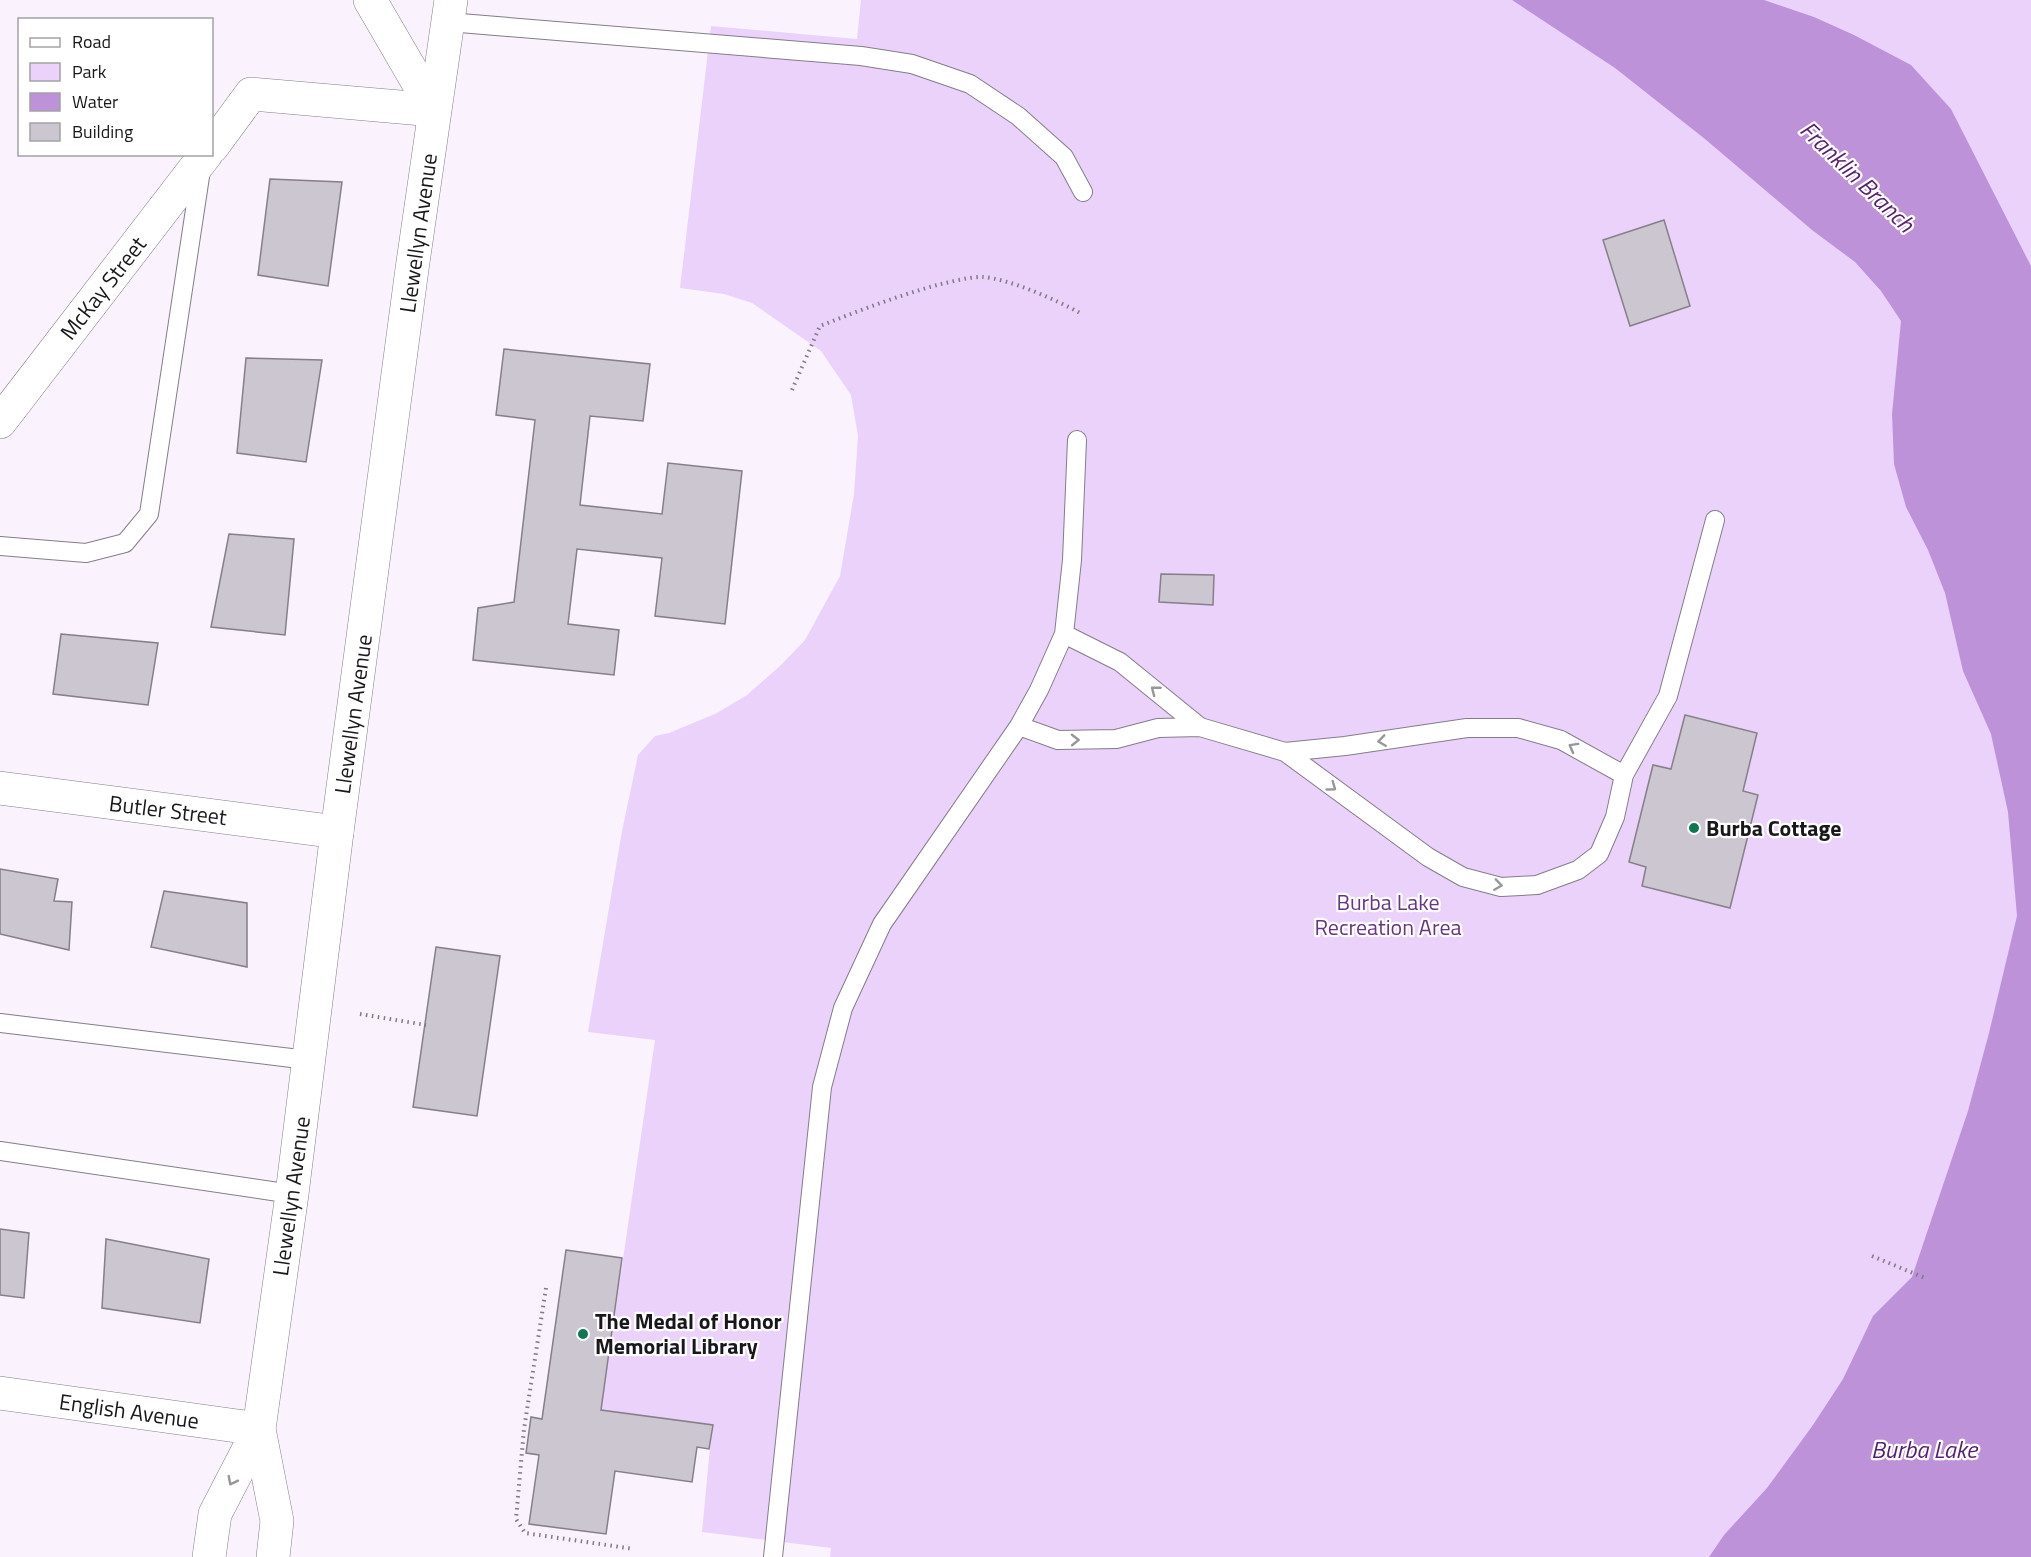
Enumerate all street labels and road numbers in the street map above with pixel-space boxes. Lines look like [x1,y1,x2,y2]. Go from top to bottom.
street label: Llewellyn Avenue [390,151,446,315]
street label: McKay Street [52,229,155,347]
street label: Llewellyn Avenue [325,632,381,796]
street label: Butler Street [107,786,229,834]
street label: Llewellyn Avenue [263,1114,319,1278]
street label: English Avenue [57,1384,201,1438]

